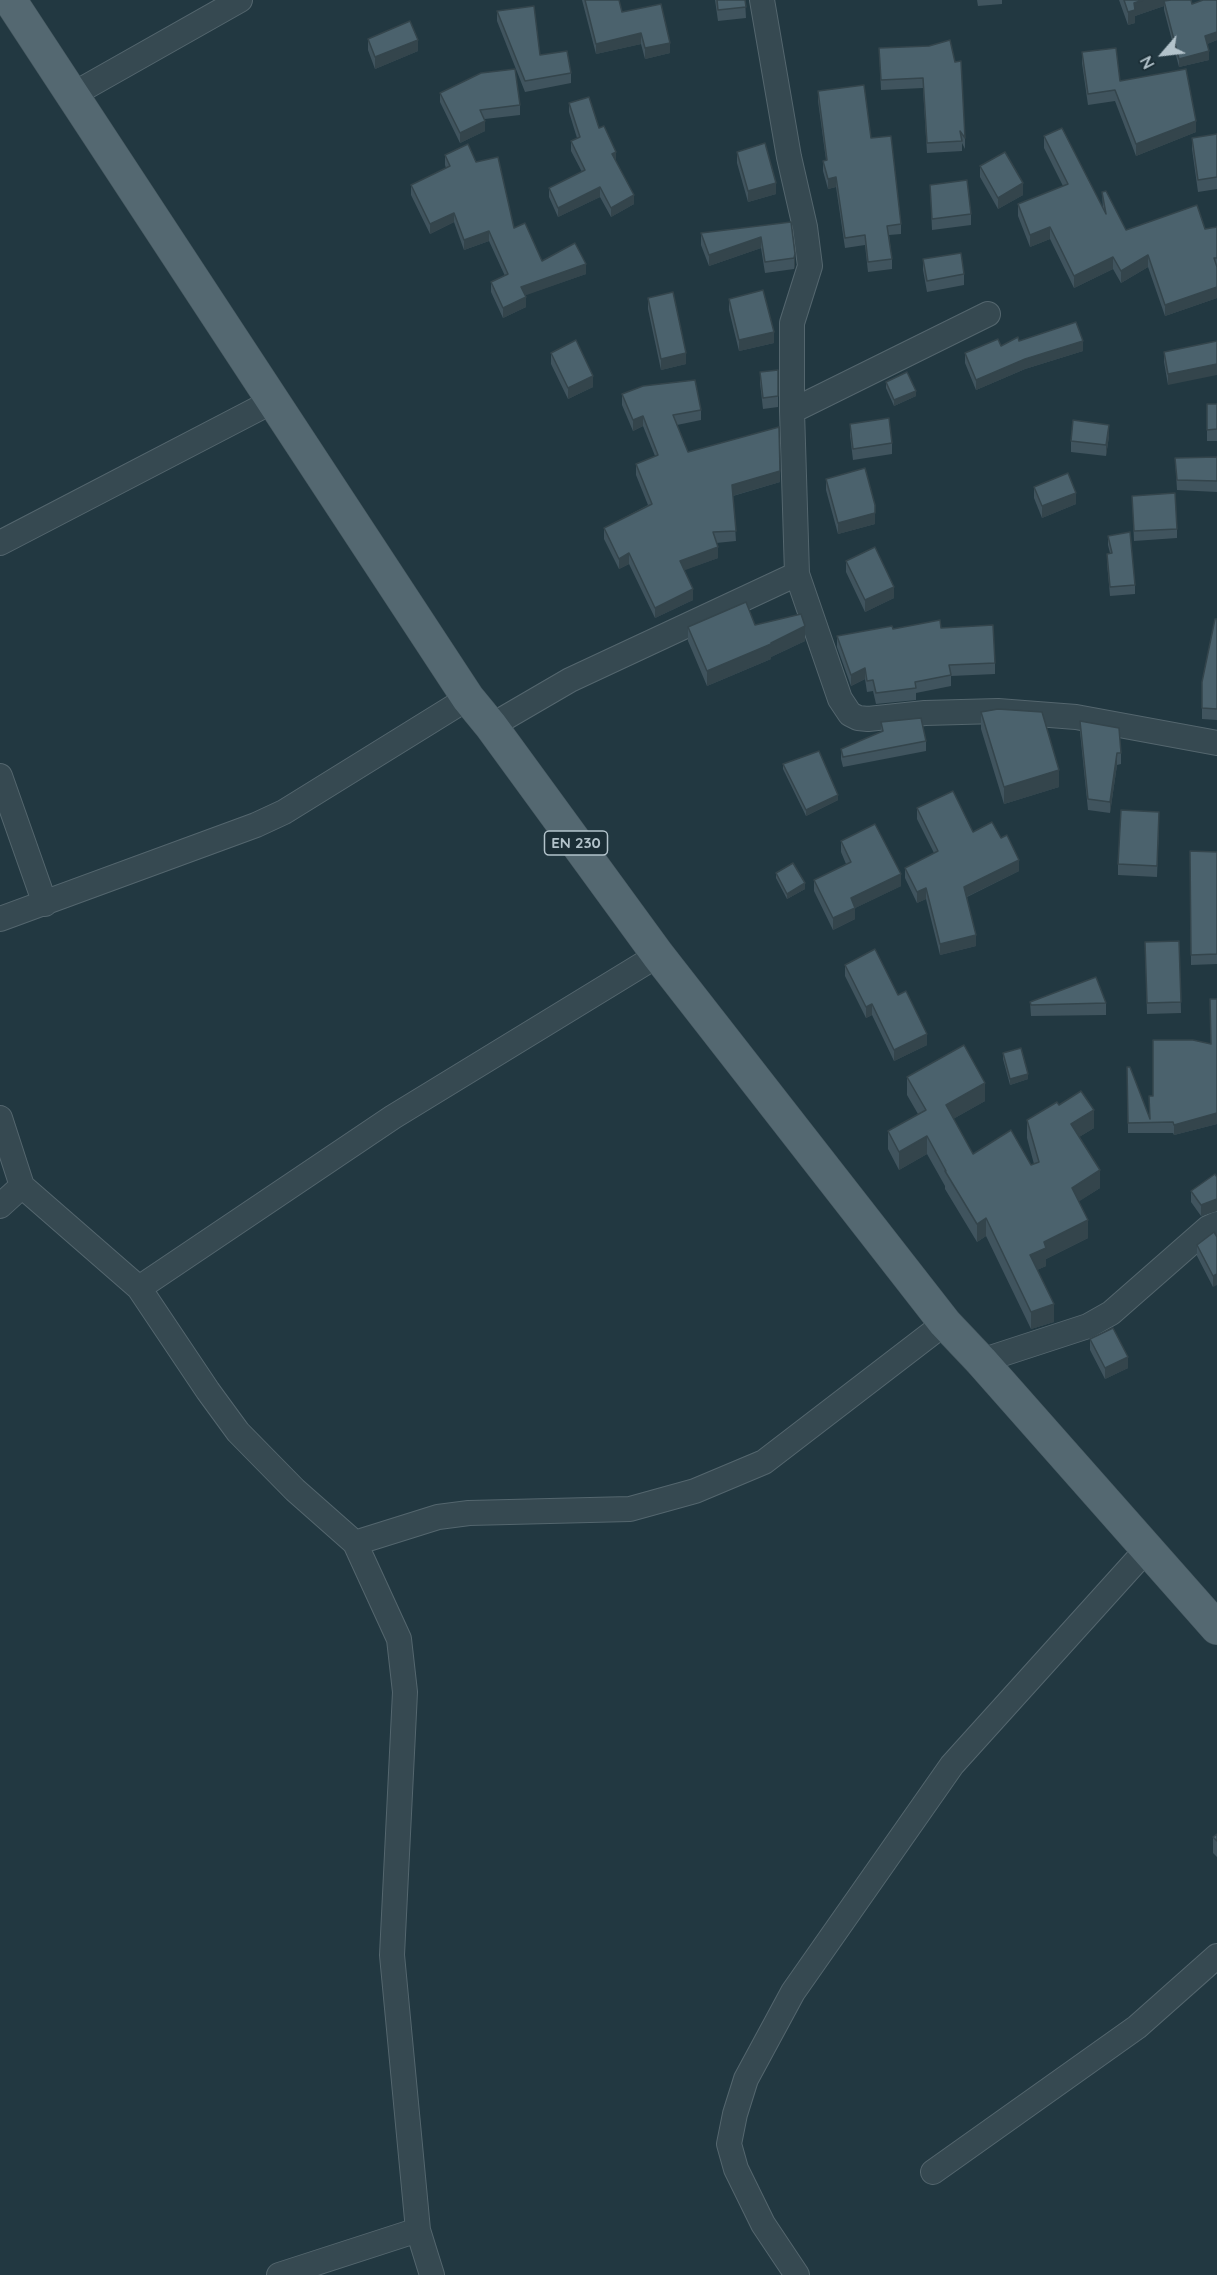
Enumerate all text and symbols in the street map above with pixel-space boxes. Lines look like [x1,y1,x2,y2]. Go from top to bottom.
north arrow [1133,24,1193,84]
text: N [1136,53,1159,72]
road number: EN 230 [544,831,608,855]

